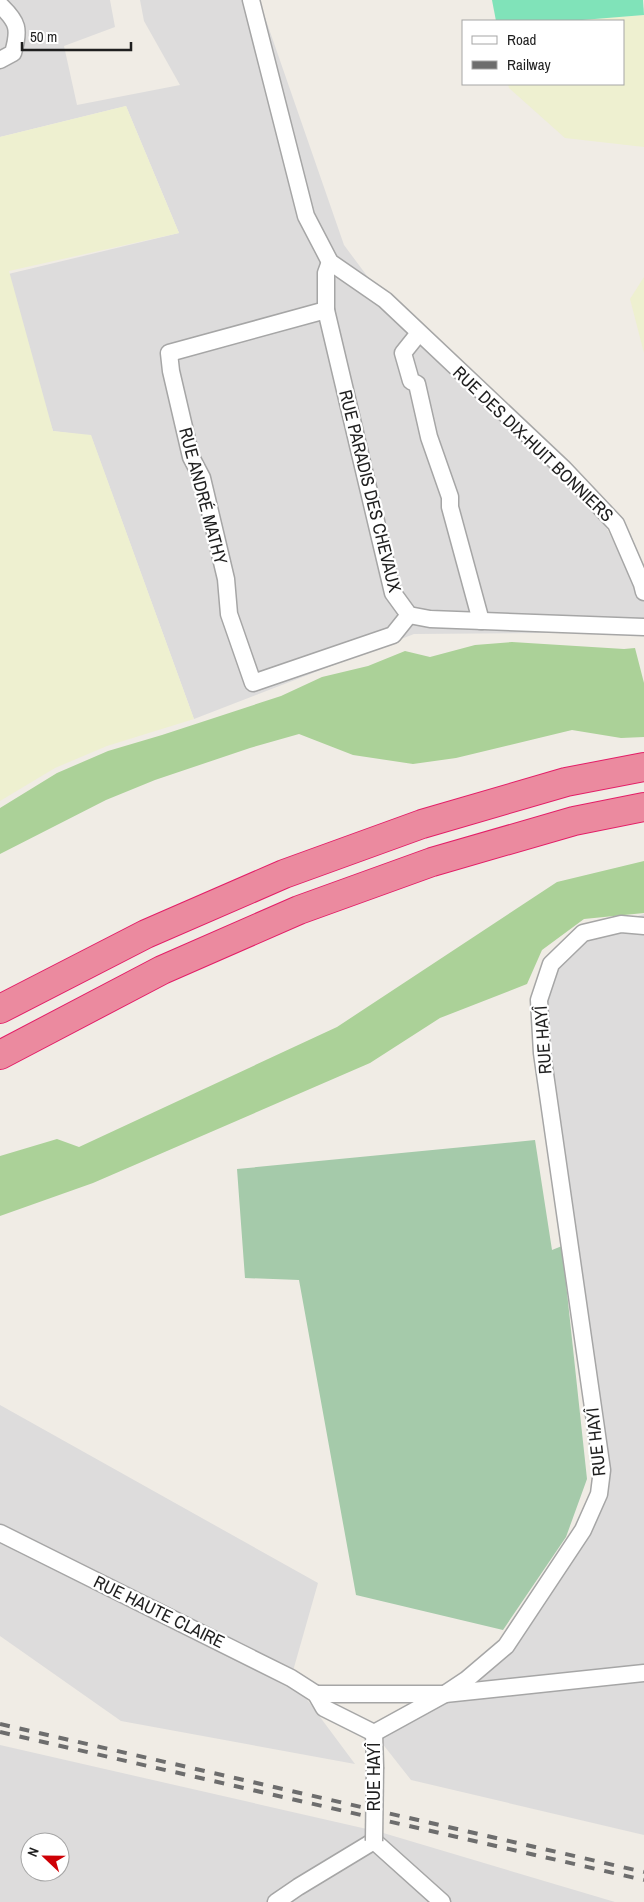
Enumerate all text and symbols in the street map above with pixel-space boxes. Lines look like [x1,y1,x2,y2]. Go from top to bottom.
scale bar [22,20,131,52]
legend [462,20,624,85]
text: 50 m [30,26,57,47]
text: Road [507,29,536,50]
text: Railway [507,54,552,75]
street label: RUE DES DIX-HUIT BONNIERS [447,360,619,527]
street label: RUE PARADIS DES CHEVAUX [333,387,408,595]
street label: RUE ANDRÉ MATHY [173,425,234,567]
street label: RUE HAYÎ [528,1004,557,1075]
street label: RUE HAYÎ [579,1406,612,1477]
street label: RUE HAUTE CLAIRE [90,1569,229,1654]
street label: RUE HAYÎ [361,1742,386,1811]
north arrow [20,1832,70,1882]
text: N [23,1845,43,1859]

